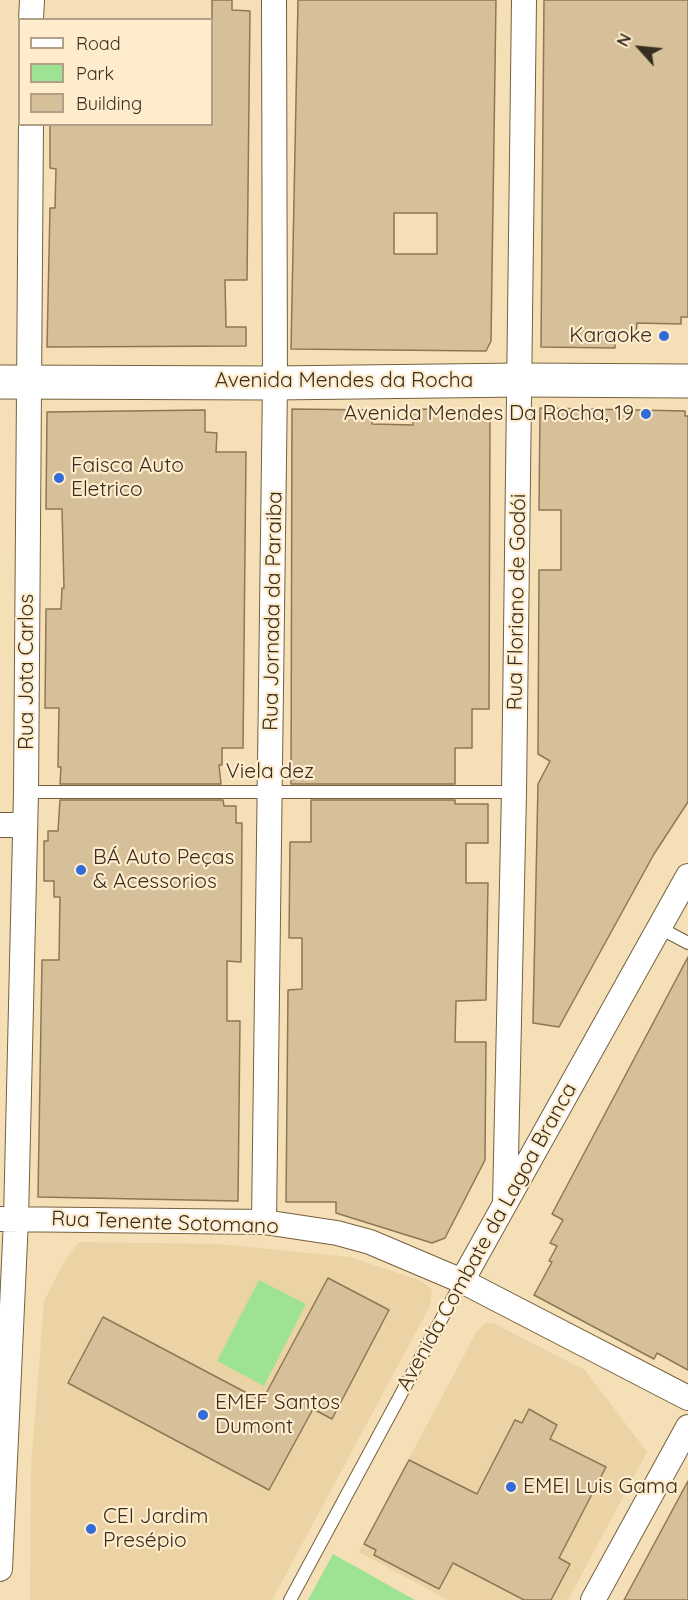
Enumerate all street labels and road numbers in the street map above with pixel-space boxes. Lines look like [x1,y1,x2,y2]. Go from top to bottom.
street label: Avenida Mendes da Rocha [215,368,473,394]
street label: Rua Jornada da Paraiba [258,491,288,731]
street label: Rua Floriano de Godói [503,493,531,711]
street label: Rua Jota Carlos [14,594,40,750]
street label: Viela dez [226,759,314,785]
street label: Avenida Combate da Lagoa Branca [392,1079,582,1395]
street label: Rua Tenente Sotomano [51,1206,279,1240]

